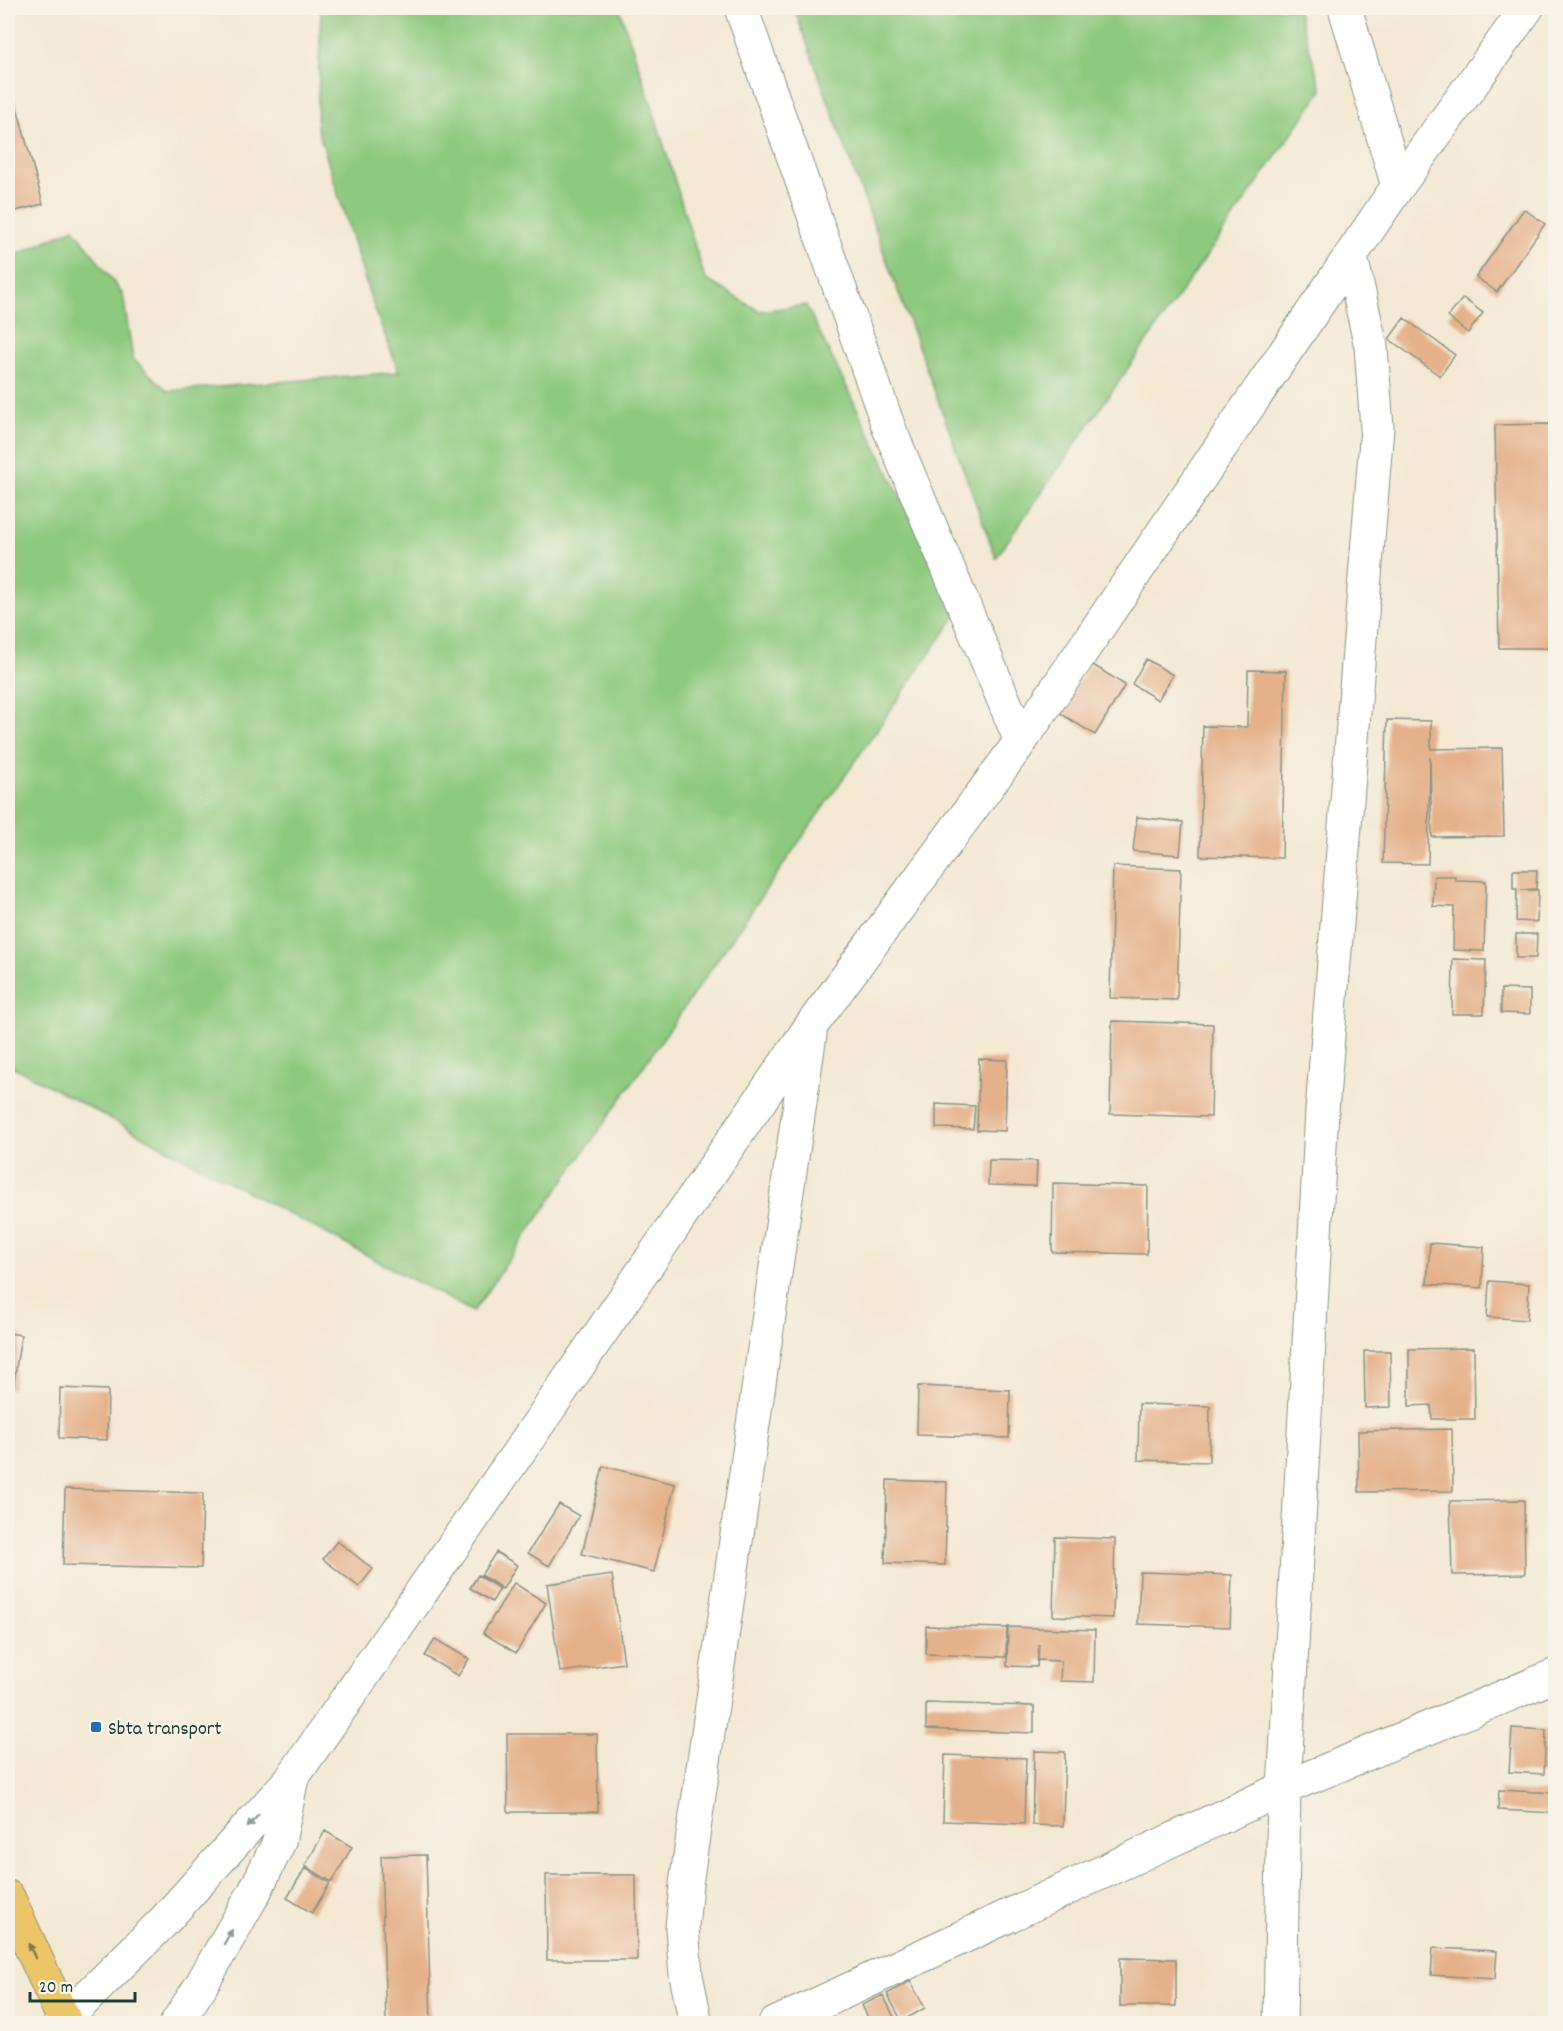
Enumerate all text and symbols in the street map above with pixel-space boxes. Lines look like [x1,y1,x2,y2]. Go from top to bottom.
place label: Sbta transport [108,1716,222,1744]
marker: Sbta transport [89,1720,103,1734]
one-way arrow [247,1813,260,1828]
one-way arrow [223,1929,233,1946]
one-way arrow [28,1943,37,1960]
scale bar [30,1965,135,2003]
text: 20 m [39,1976,73,2001]

